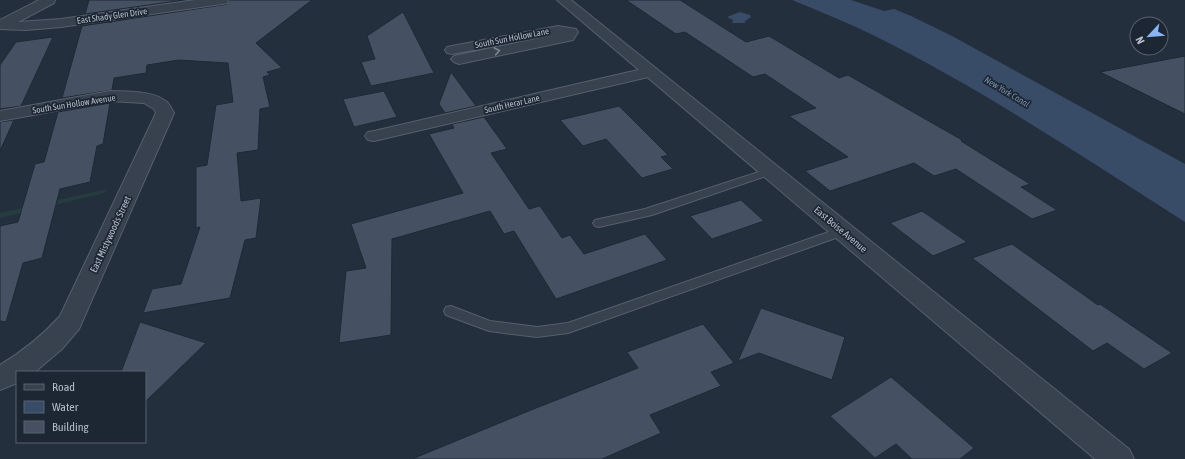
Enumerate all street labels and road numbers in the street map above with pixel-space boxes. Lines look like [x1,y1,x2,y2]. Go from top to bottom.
street label: East Shady Glen Drive [76,6,148,26]
street label: South Sun Hollow Lane [474,26,550,50]
street label: South Sun Hollow Avenue [32,92,116,116]
street label: South Herar Lane [483,93,541,115]
street label: East Mistywoods Street [88,194,133,274]
street label: East Boise Avenue [812,204,870,255]

